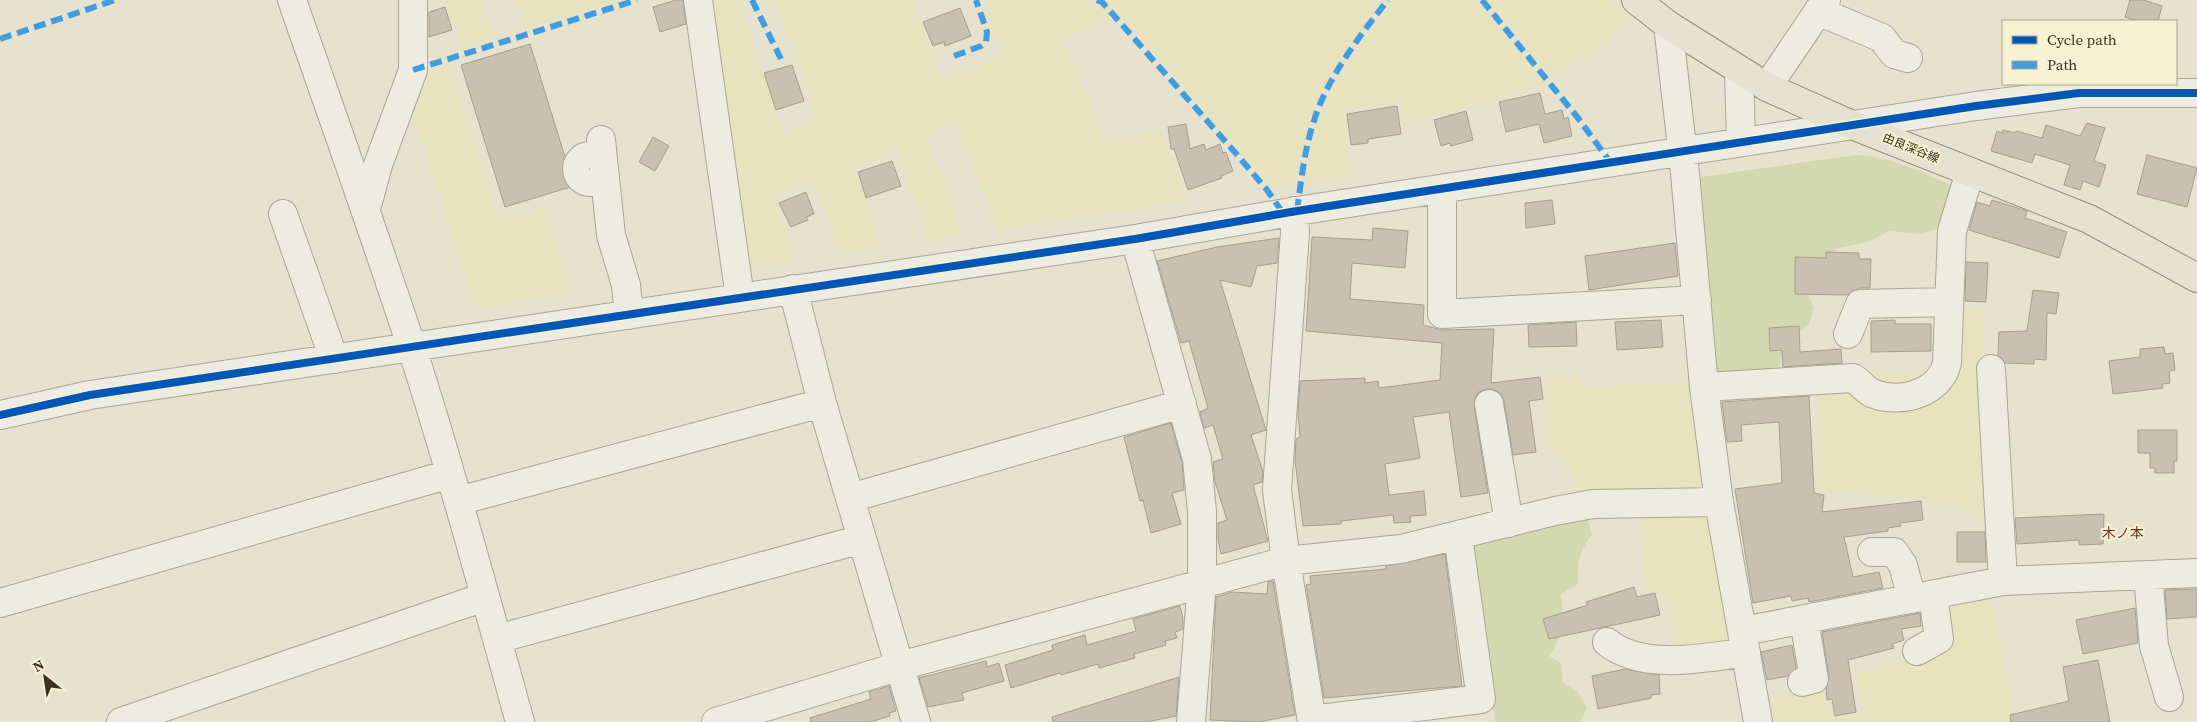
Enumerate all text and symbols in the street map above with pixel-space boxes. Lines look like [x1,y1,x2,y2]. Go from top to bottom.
legend [2002,20,2177,85]
text: Cycle path [2047,29,2117,50]
text: Path [2047,54,2077,75]
street label: 由良深谷線 [1880,129,1942,167]
district label: 木ノ本 [2102,523,2144,543]
north arrow [20,652,70,702]
text: N [29,655,48,677]

